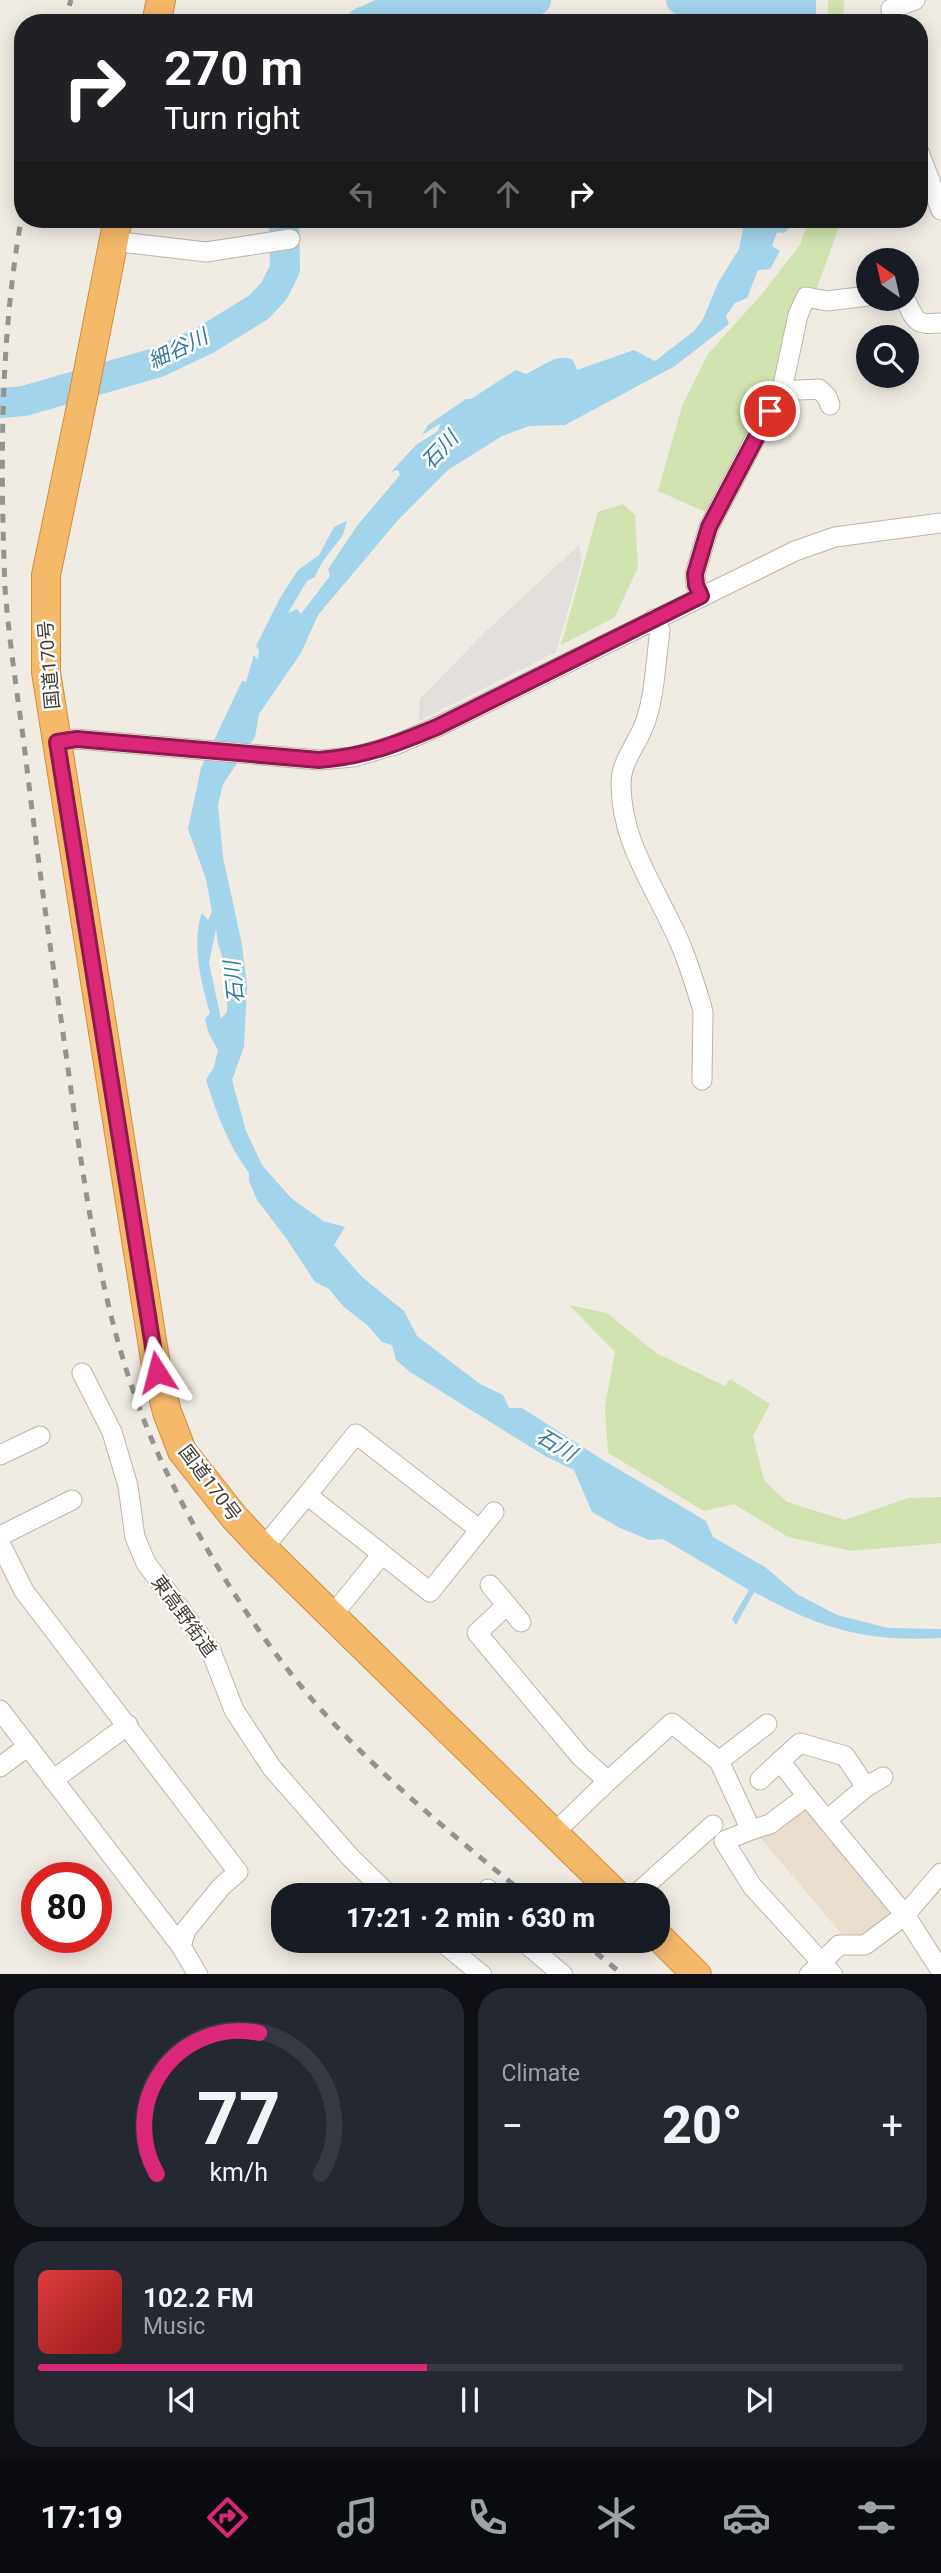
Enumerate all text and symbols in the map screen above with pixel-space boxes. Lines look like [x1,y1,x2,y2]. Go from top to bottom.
text: 270 m [164,40,303,97]
icon: right [49,42,140,133]
text: Turn right [164,99,300,137]
icon: left [343,175,381,213]
icon: ahead [416,175,454,213]
icon: ahead [489,175,527,213]
icon: right [562,175,600,213]
north arrow [856,248,919,312]
map controls [856,248,919,388]
water label: 細谷川 [144,324,213,374]
button: search [856,325,919,388]
pin [740,381,800,441]
icon: arrive [751,392,789,430]
water label: 石川 [417,425,464,474]
street label: 国道170号 [34,620,64,710]
water label: 石川 [220,958,248,1004]
position arrow [120,1335,194,1409]
water label: 石川 [532,1424,582,1467]
street label: 国道170号 [174,1441,246,1525]
street label: 東高野街道 [147,1571,221,1661]
speed limit sign: 80 [21,1862,112,1953]
text: 17:21 · 2 min · 630 m [346,1903,595,1933]
text: Climate [502,2060,580,2087]
text: 77 [197,2076,281,2162]
text: 20° [662,2095,743,2156]
text: − [502,2104,523,2148]
text: + [881,2104,903,2148]
text: km/h [209,2157,268,2186]
text: 102.2 FM [143,2283,254,2313]
text: Music [143,2313,205,2340]
icon: previous [163,2381,201,2419]
icon: pause [451,2381,489,2419]
icon: next [740,2381,778,2419]
icon: directions [203,2493,252,2542]
icon: music [333,2493,382,2542]
icon: phone [463,2493,512,2542]
icon: climate [592,2493,641,2542]
icon: car [722,2493,771,2542]
icon: filters [852,2493,901,2542]
text: 17:19 [40,2498,123,2536]

